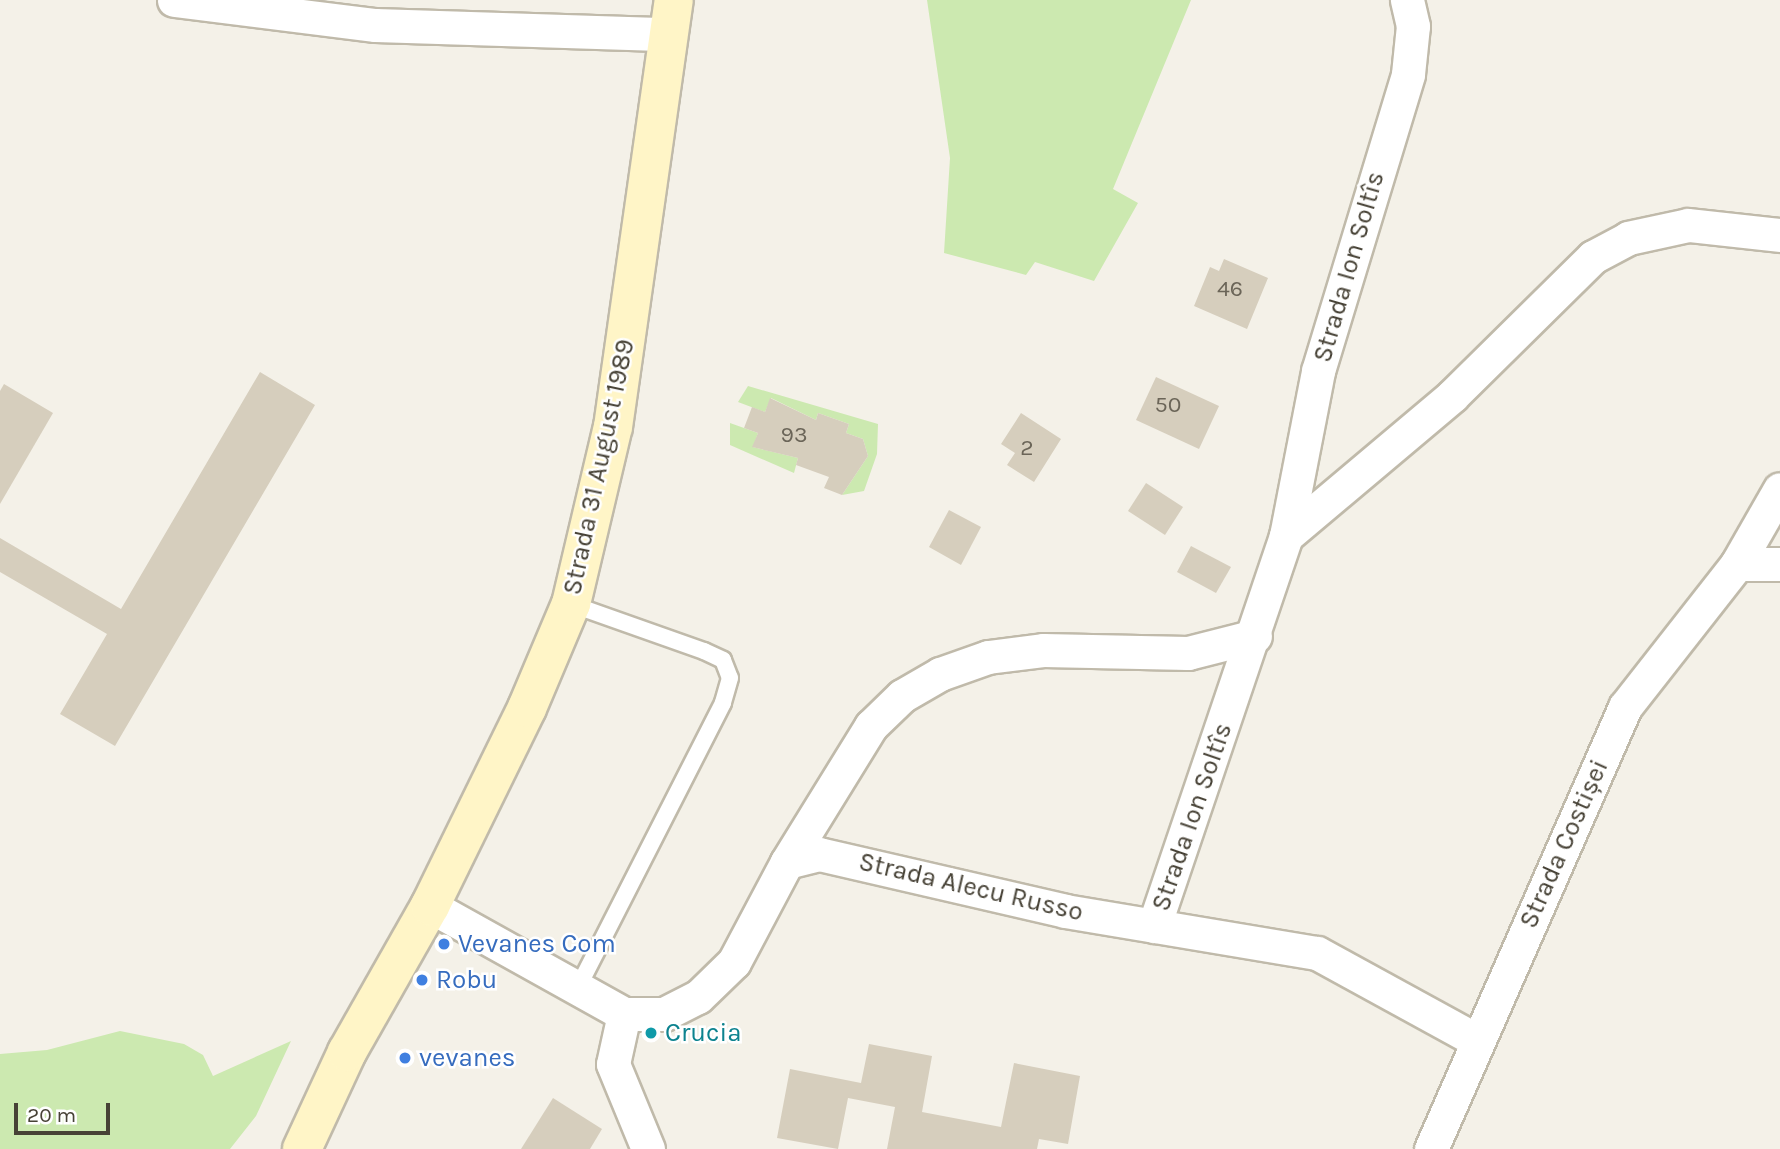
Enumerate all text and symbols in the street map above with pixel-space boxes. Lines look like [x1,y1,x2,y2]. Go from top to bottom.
street label: Strada Ion Soltîs [1307,168,1391,366]
house number: 46 [1217,275,1243,303]
street label: Strada 31 August 1989 [557,336,641,598]
house number: 50 [1155,391,1181,419]
house number: 93 [781,421,807,449]
house number: 2 [1020,434,1034,462]
street label: Strada Ion Soltîs [1145,719,1239,915]
street label: Strada Costișei [1513,755,1615,933]
street label: Strada Alecu Russo [856,846,1086,928]
place label: Vevanes Com [458,928,616,960]
marker: Vevanes Com [436,936,452,952]
place label: Robu [436,964,497,996]
marker: Robu [414,972,430,988]
place label: Crucia [665,1017,742,1049]
marker: Crucia [643,1025,659,1041]
place label: vevanes [419,1042,515,1074]
marker: vevanes [397,1050,413,1066]
scale bar [18,1090,114,1134]
text: 20 m [27,1103,76,1127]

